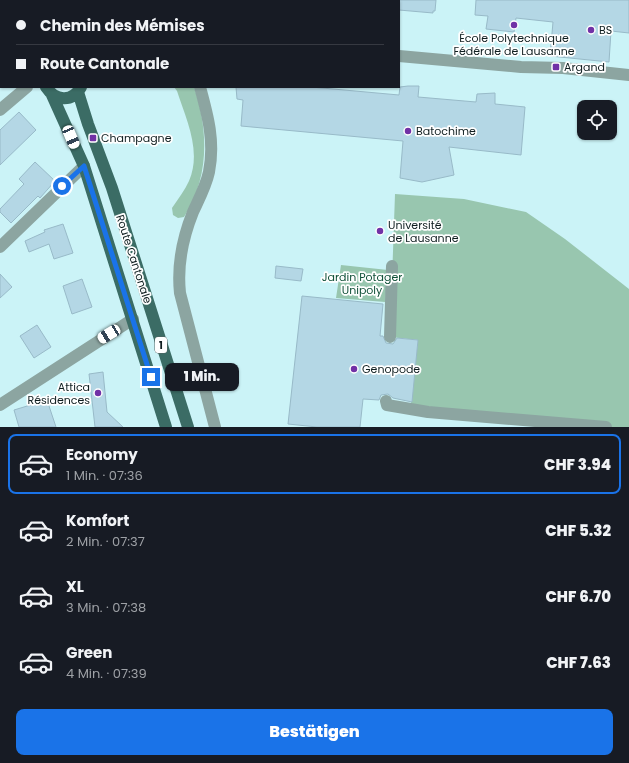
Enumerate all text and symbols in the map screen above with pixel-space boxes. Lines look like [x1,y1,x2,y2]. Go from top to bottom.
text: Chemin des Mémises [40,15,205,36]
marker: École Polytechnique Fédérale de Lausanne [509,20,519,30]
place label: BS [599,22,612,38]
marker: BS [586,25,596,35]
place label: École Polytechnique Fédérale de Lausanne [453,30,575,59]
text: Route Cantonale [40,53,169,74]
place label: Argand [564,59,605,75]
marker: Argand [551,62,561,72]
map controls [577,100,617,140]
button: locate [577,100,617,140]
place label: Batochime [416,123,476,139]
car [61,124,81,150]
marker: Batochime [403,126,413,136]
place label: Champagne [101,130,172,146]
marker: Champagne [88,133,98,143]
route start [53,177,71,195]
street label: Route Cantonale [112,213,156,306]
place label: Université de Lausanne [388,217,459,246]
marker: Université de Lausanne [375,226,385,236]
park label: Jardin Potager Unipoly [322,269,402,298]
car [96,323,122,345]
road number: 1 [155,337,167,353]
place label: Genopode [362,361,420,377]
callout: 1 Min. [165,363,239,391]
marker: Genopode [349,364,359,374]
text: 1 Min. [184,367,220,386]
route end [142,368,160,386]
place label: Attica Résidences [28,379,90,408]
marker: Attica Résidences [93,388,103,398]
text: Economy [66,444,138,465]
icon: car [18,446,54,482]
text: CHF 3.94 [544,454,611,475]
text: 1 Min. · 07:36 [66,466,143,485]
text: Komfort [66,510,129,531]
icon: car [18,512,54,548]
text: CHF 5.32 [545,520,611,541]
text: 2 Min. · 07:37 [66,532,145,551]
text: XL [66,576,84,597]
icon: car [18,578,54,614]
text: CHF 6.70 [545,586,611,607]
text: 3 Min. · 07:38 [66,598,146,617]
text: Green [66,642,112,663]
icon: car [18,644,54,680]
text: CHF 7.63 [546,652,611,673]
text: 4 Min. · 07:39 [66,664,147,683]
button: Bestätigen [16,709,613,755]

